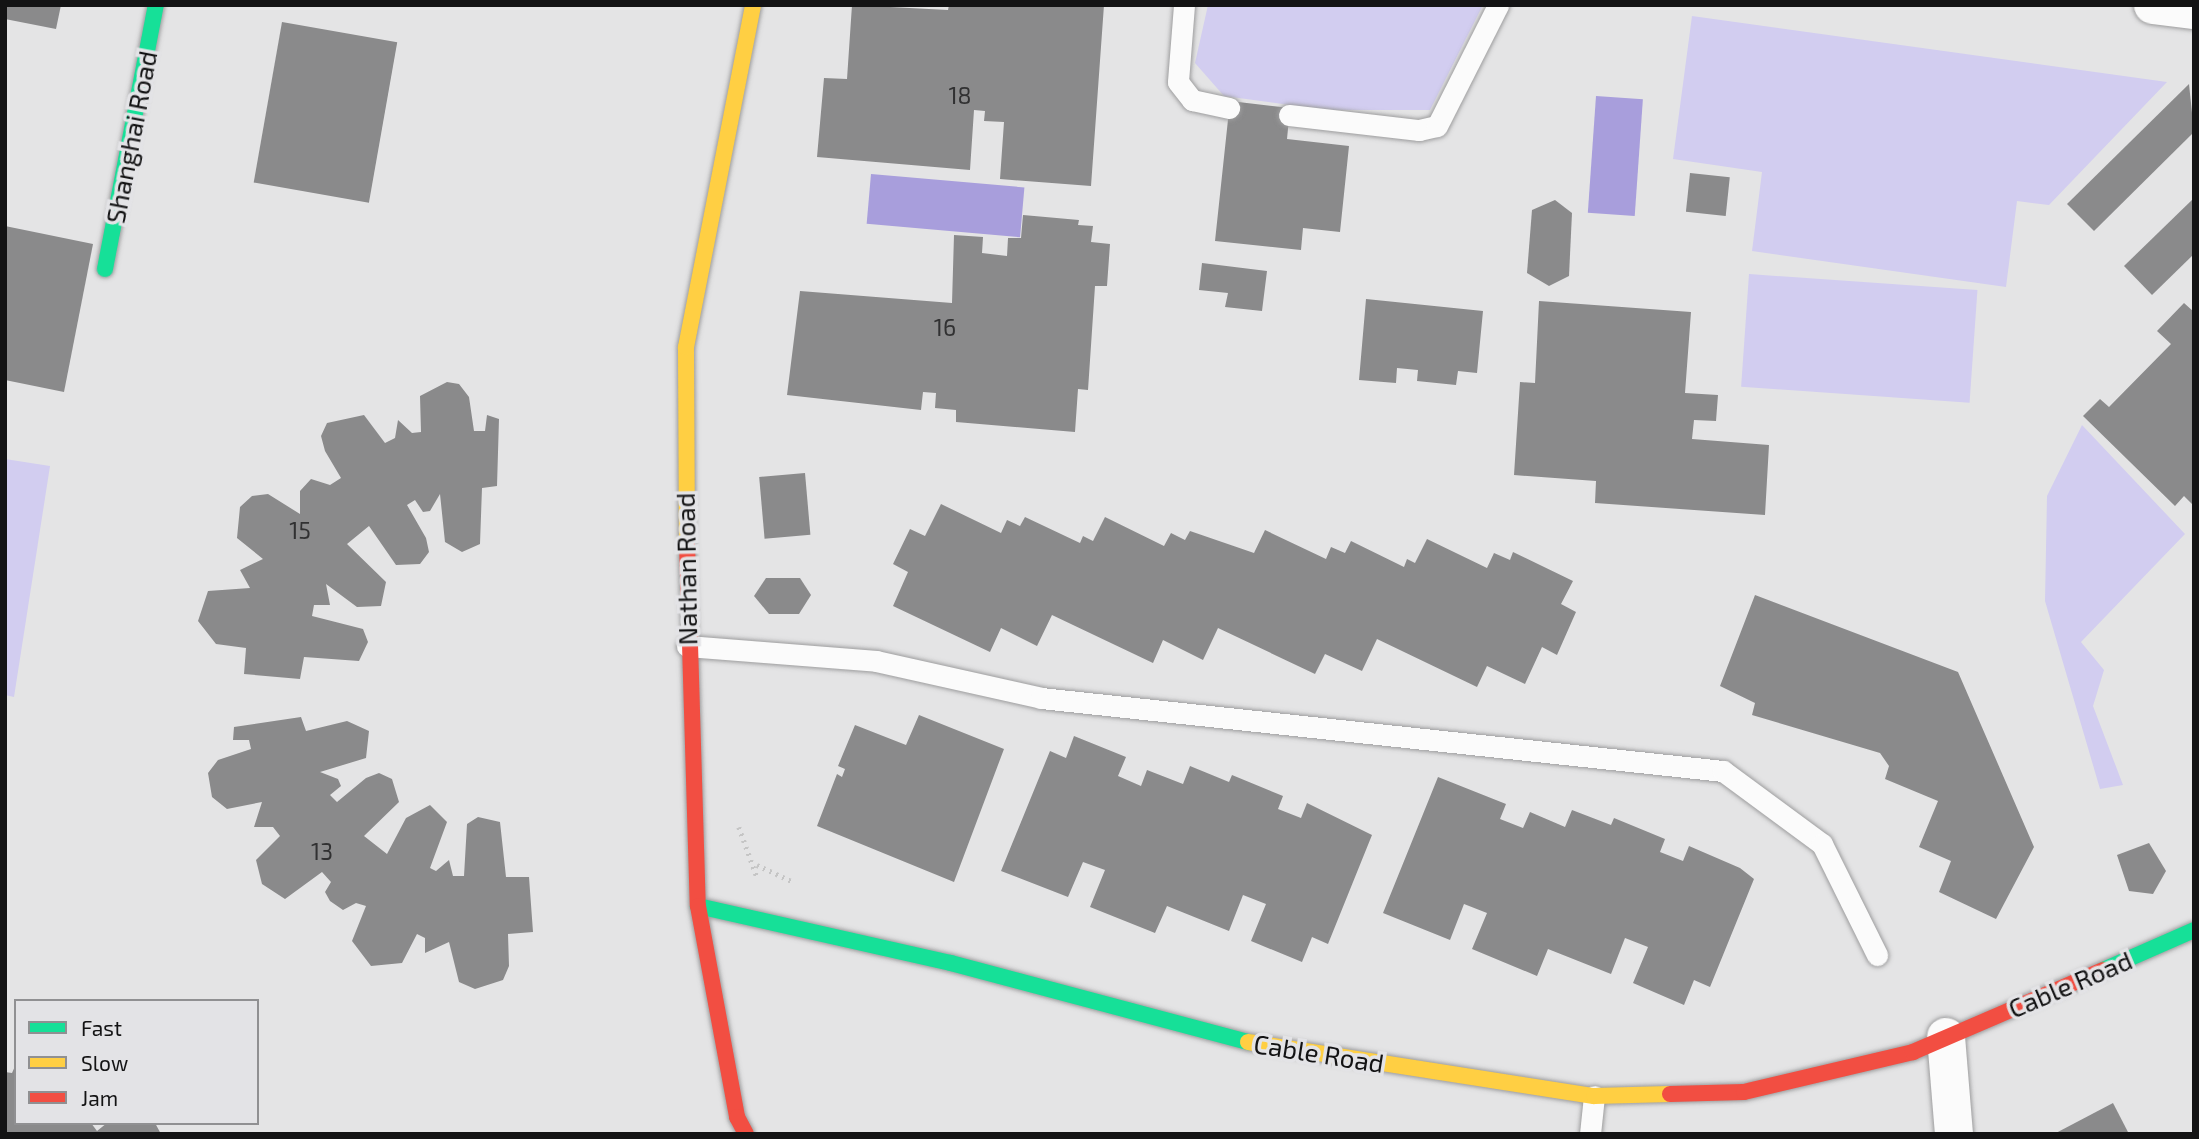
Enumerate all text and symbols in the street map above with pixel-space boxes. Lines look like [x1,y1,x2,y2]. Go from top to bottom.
street label: Shanghai Road [99,48,163,226]
house number: 18 [948,81,972,109]
house number: 16 [934,313,956,341]
street label: Nathan Road [669,492,703,646]
house number: 15 [289,516,311,544]
house number: 13 [311,837,333,865]
street label: Cable Road [2003,944,2137,1024]
legend [14,999,259,1125]
text: Fast [81,1015,122,1040]
street label: Cable Road [1252,1027,1386,1079]
text: Slow [81,1050,128,1075]
text: Jam [81,1085,118,1110]

